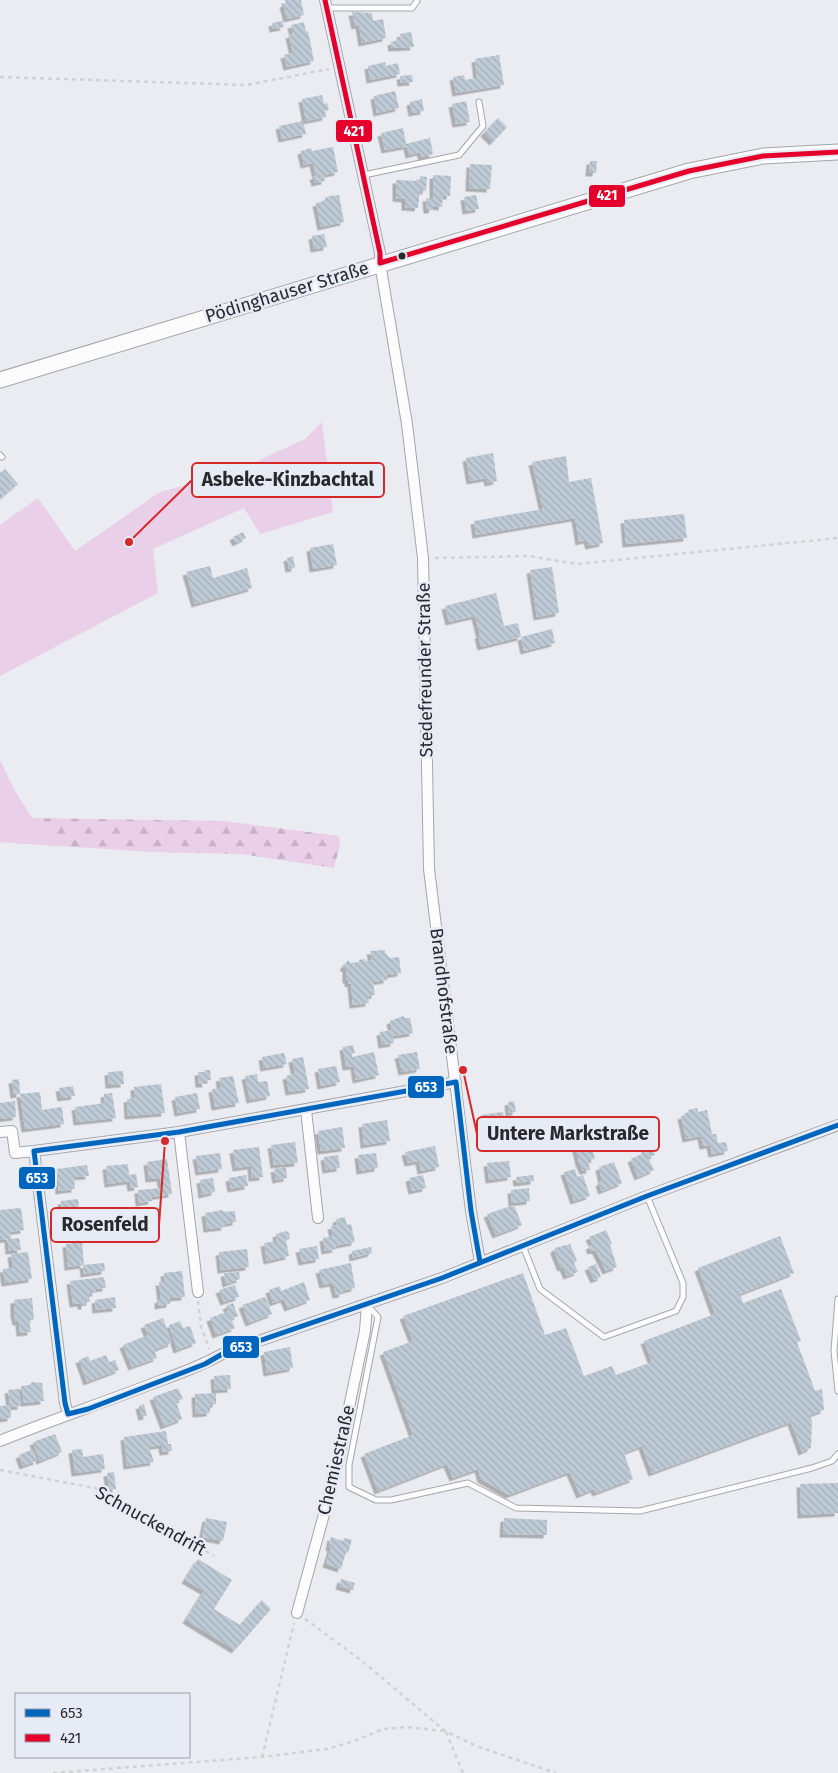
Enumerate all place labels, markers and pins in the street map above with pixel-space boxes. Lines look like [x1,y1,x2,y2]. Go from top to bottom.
unlabelled marker [397,251,407,261]
callout: Asbeke-Kinzbachtal [192,463,384,497]
callout: Untere Markstraße [477,1117,659,1151]
callout: Rosenfeld [51,1208,159,1242]

